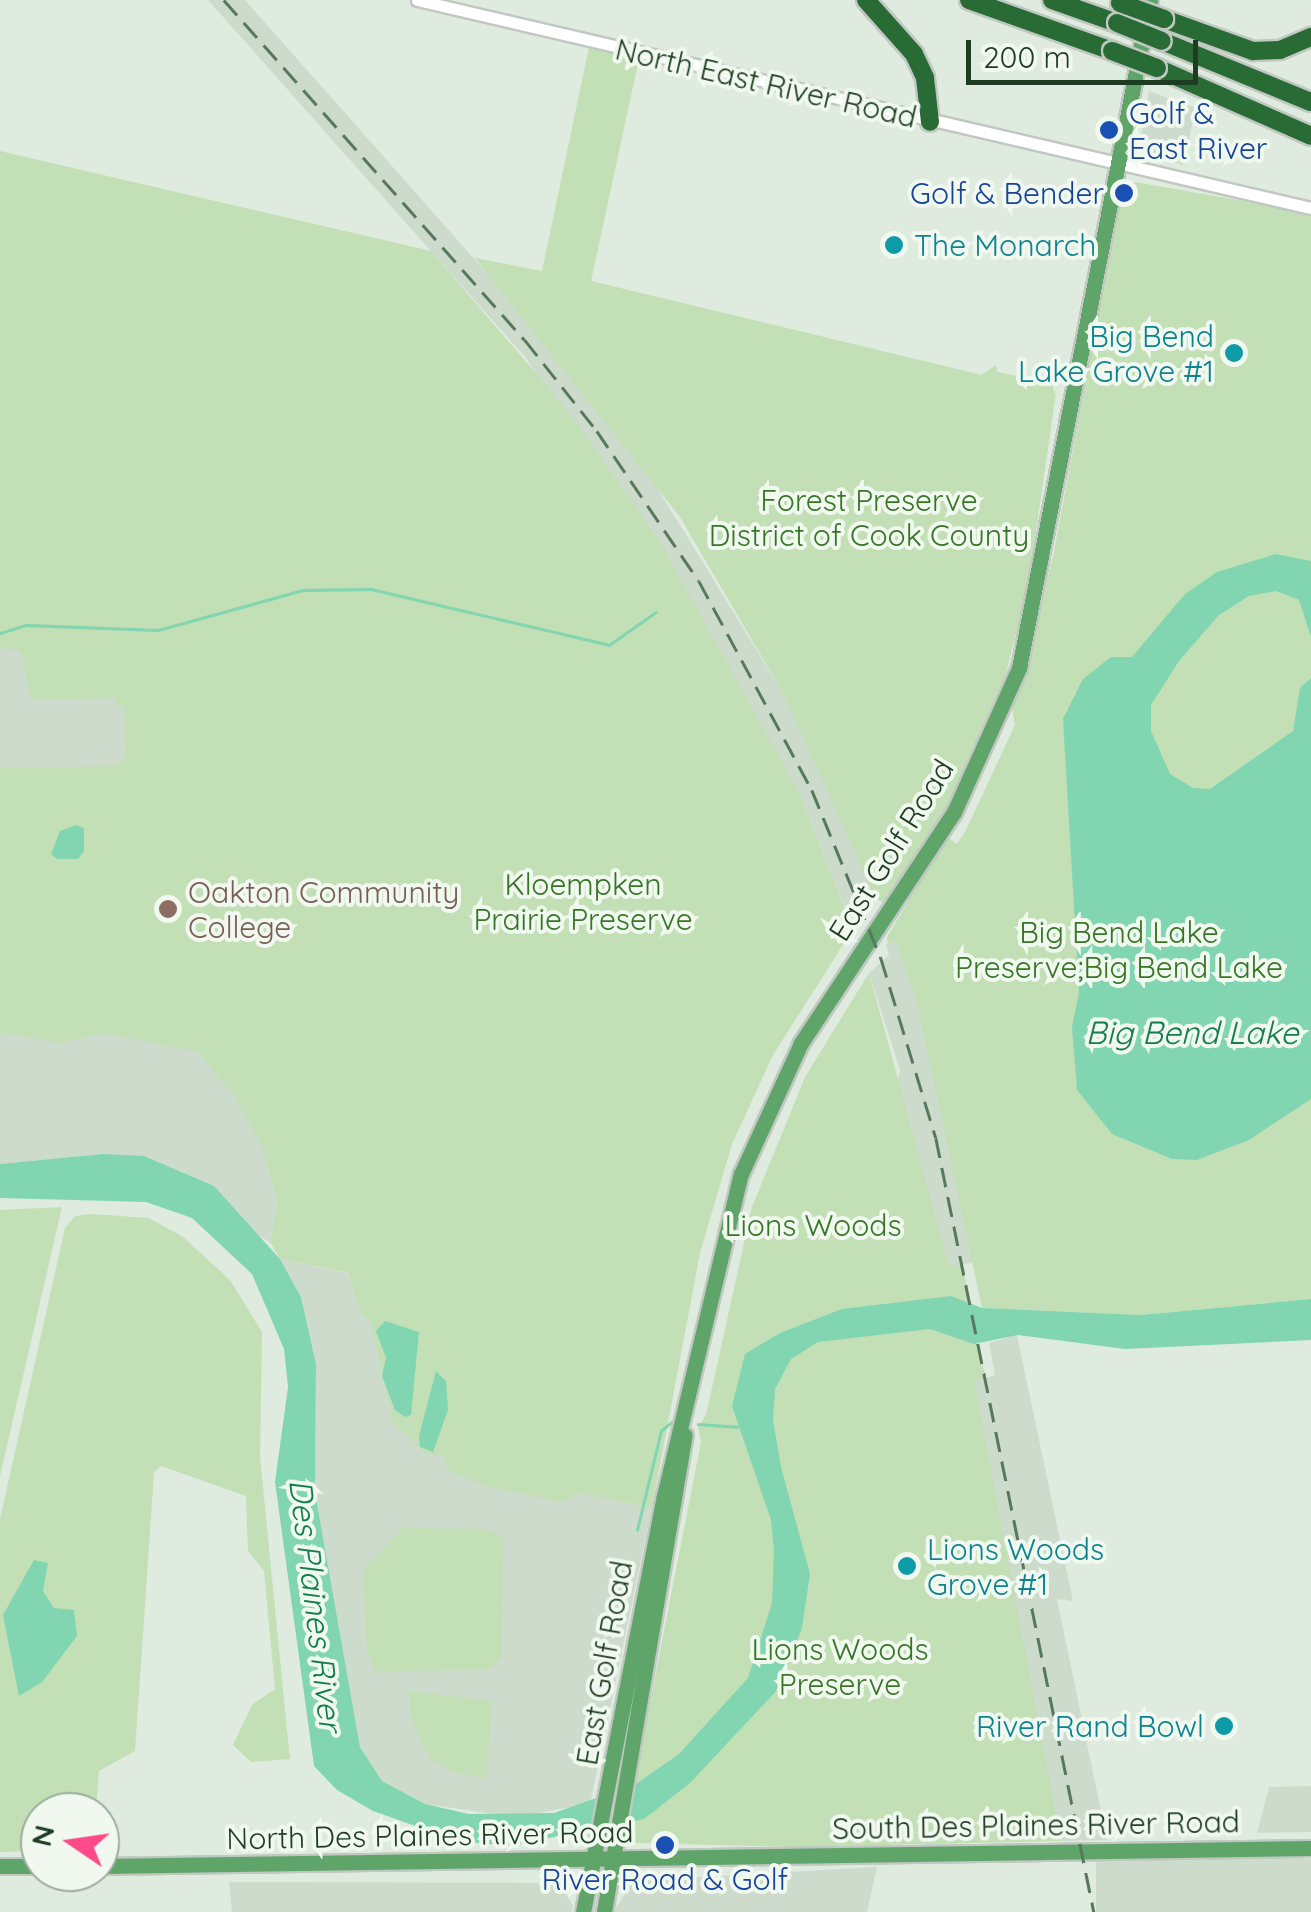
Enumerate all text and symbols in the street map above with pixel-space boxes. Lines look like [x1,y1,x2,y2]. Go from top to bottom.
scale bar [971,20,1204,82]
street label: North East River Road [612,31,920,135]
text: 200 m [983,38,1071,76]
place label: Golf & East River [1129,95,1267,166]
marker: Golf & East River [1098,119,1120,141]
place label: Golf & Bender [910,175,1104,211]
marker: Golf & Bender [1113,182,1135,204]
place label: The Monarch [914,227,1096,263]
marker: The Monarch [883,234,905,256]
place label: Big Bend Lake Grove #1 [1018,318,1214,388]
marker: Big Bend Lake Grove #1 [1223,342,1245,364]
park label: Forest Preserve District of Cook County [709,482,1029,552]
street label: East Golf Road [821,753,961,947]
park label: Kloempken Prairie Preserve [473,866,693,936]
place label: Oakton Community College [188,874,459,944]
marker: Oakton Community College [157,898,179,920]
park label: Big Bend Lake Preserve;Big Bend Lake [955,914,1283,984]
water label: Big Bend Lake [1086,1013,1298,1051]
park label: Lions Woods [724,1207,902,1243]
water label: Des Plaines River [281,1477,351,1733]
place label: Lions Woods Grove #1 [927,1531,1104,1602]
marker: Lions Woods Grove #1 [896,1555,918,1577]
street label: East Golf Road [568,1558,640,1768]
park label: Lions Woods Preserve [751,1631,929,1702]
place label: River Rand Bowl [976,1708,1204,1744]
marker: River Rand Bowl [1213,1715,1235,1737]
north arrow [20,1792,120,1892]
street label: South Des Plaines River Road [832,1803,1240,1847]
street label: North Des Plaines River Road [226,1813,634,1857]
text: N [23,1822,62,1850]
marker: River Road & Golf [654,1834,676,1856]
place label: River Road & Golf [542,1861,788,1897]

